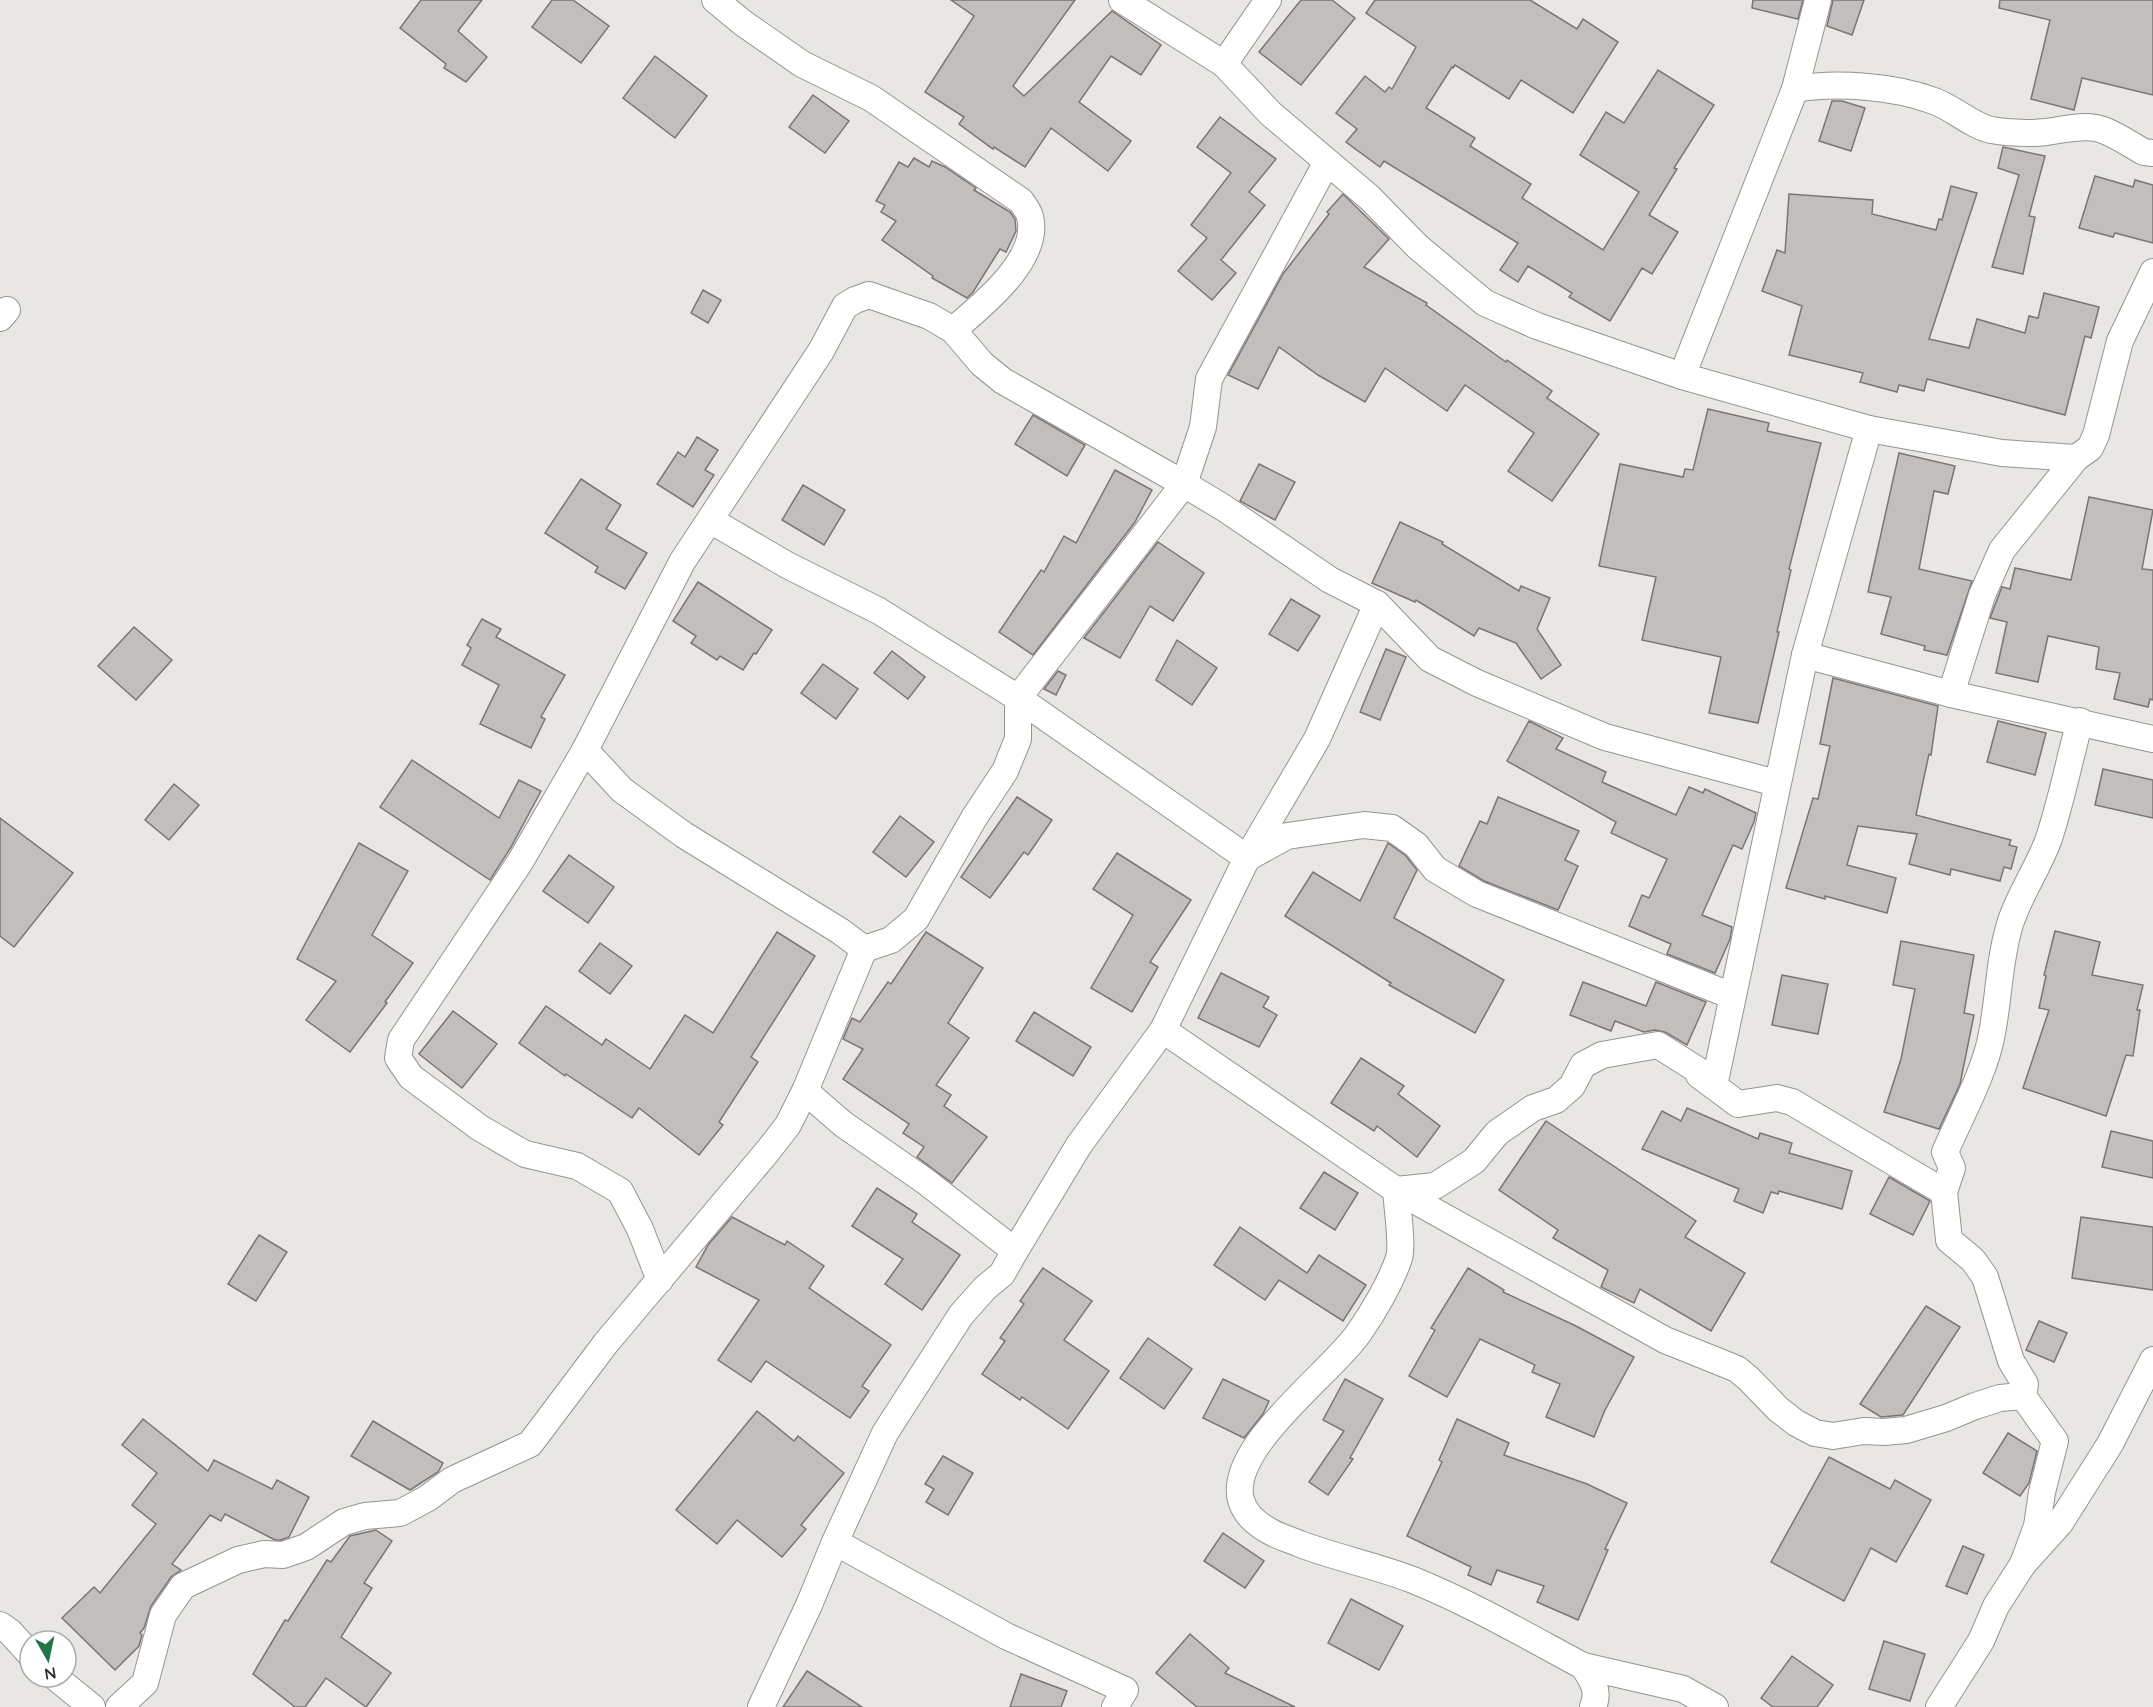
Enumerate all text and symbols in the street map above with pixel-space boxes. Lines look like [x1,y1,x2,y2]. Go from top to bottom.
north arrow [18,1629,78,1689]
text: N [43,1663,58,1685]

